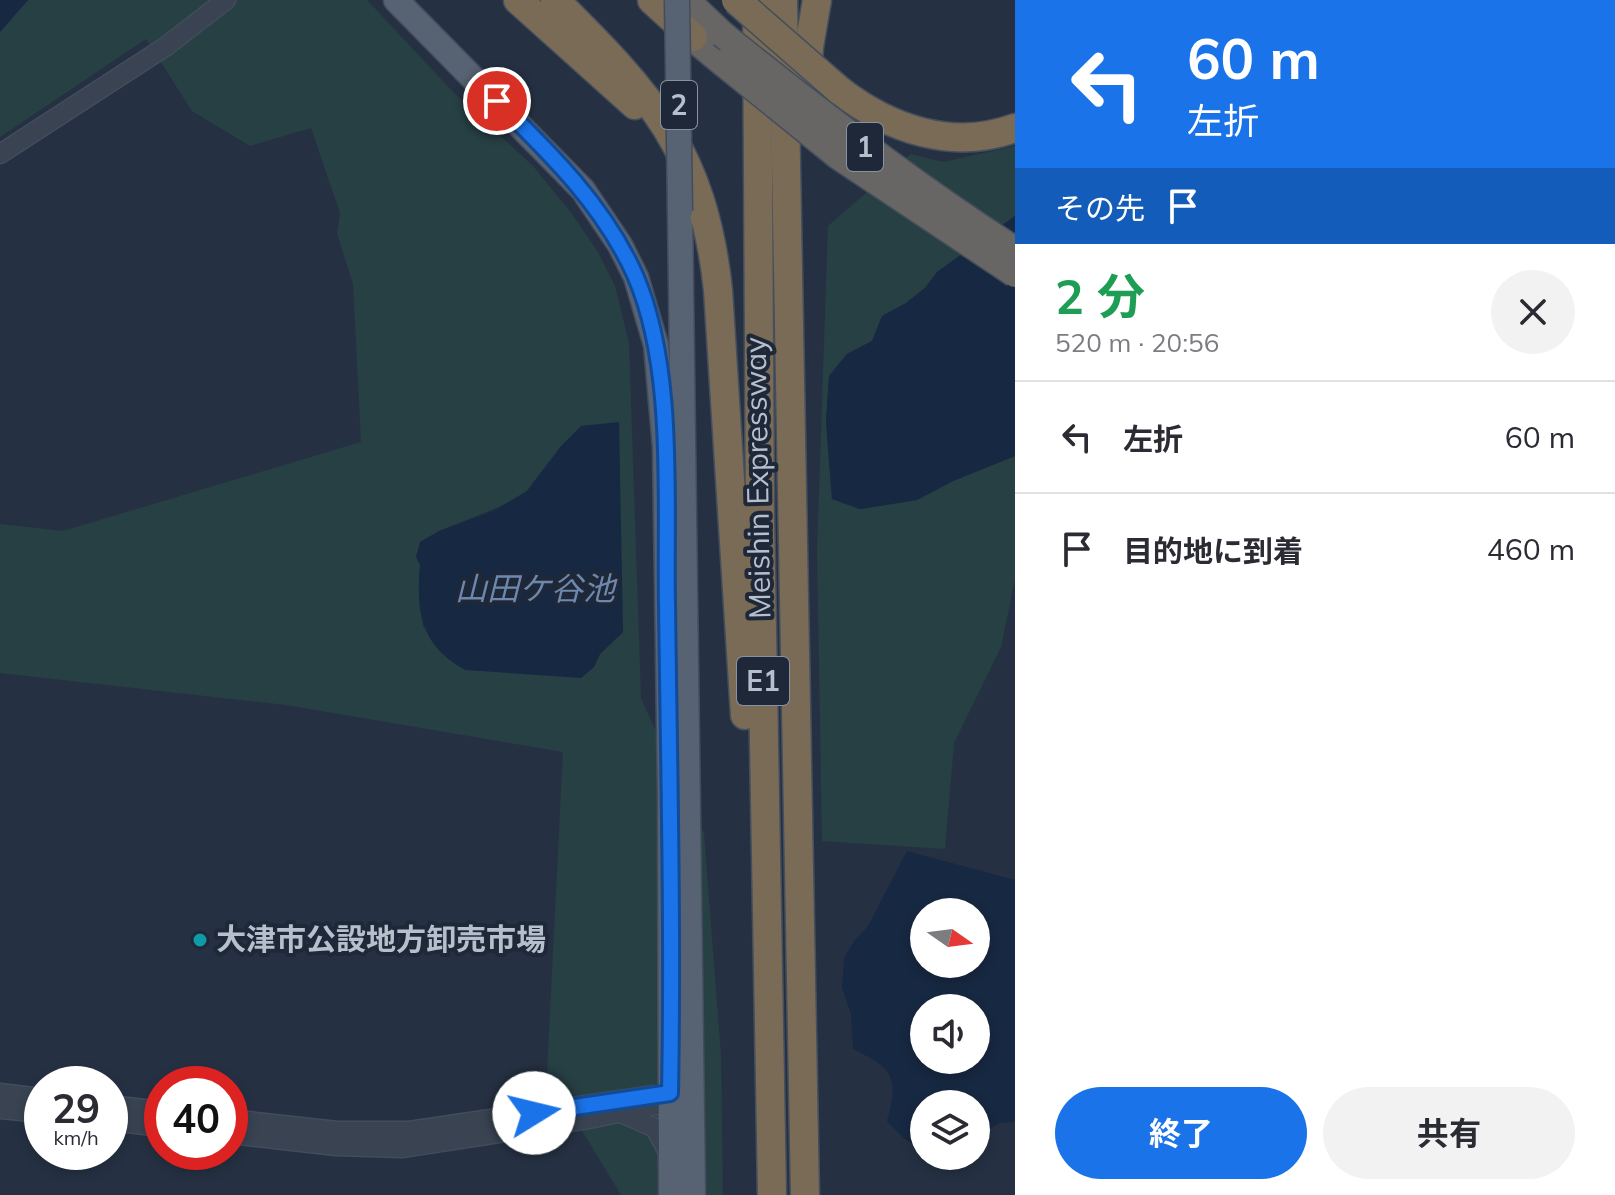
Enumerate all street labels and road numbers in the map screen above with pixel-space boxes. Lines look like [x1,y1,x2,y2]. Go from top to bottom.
road number: 2 [661,81,697,129]
road number: 1 [847,123,883,171]
street label: Meishin Expressway [736,337,778,619]
road number: E1 [737,657,789,705]

